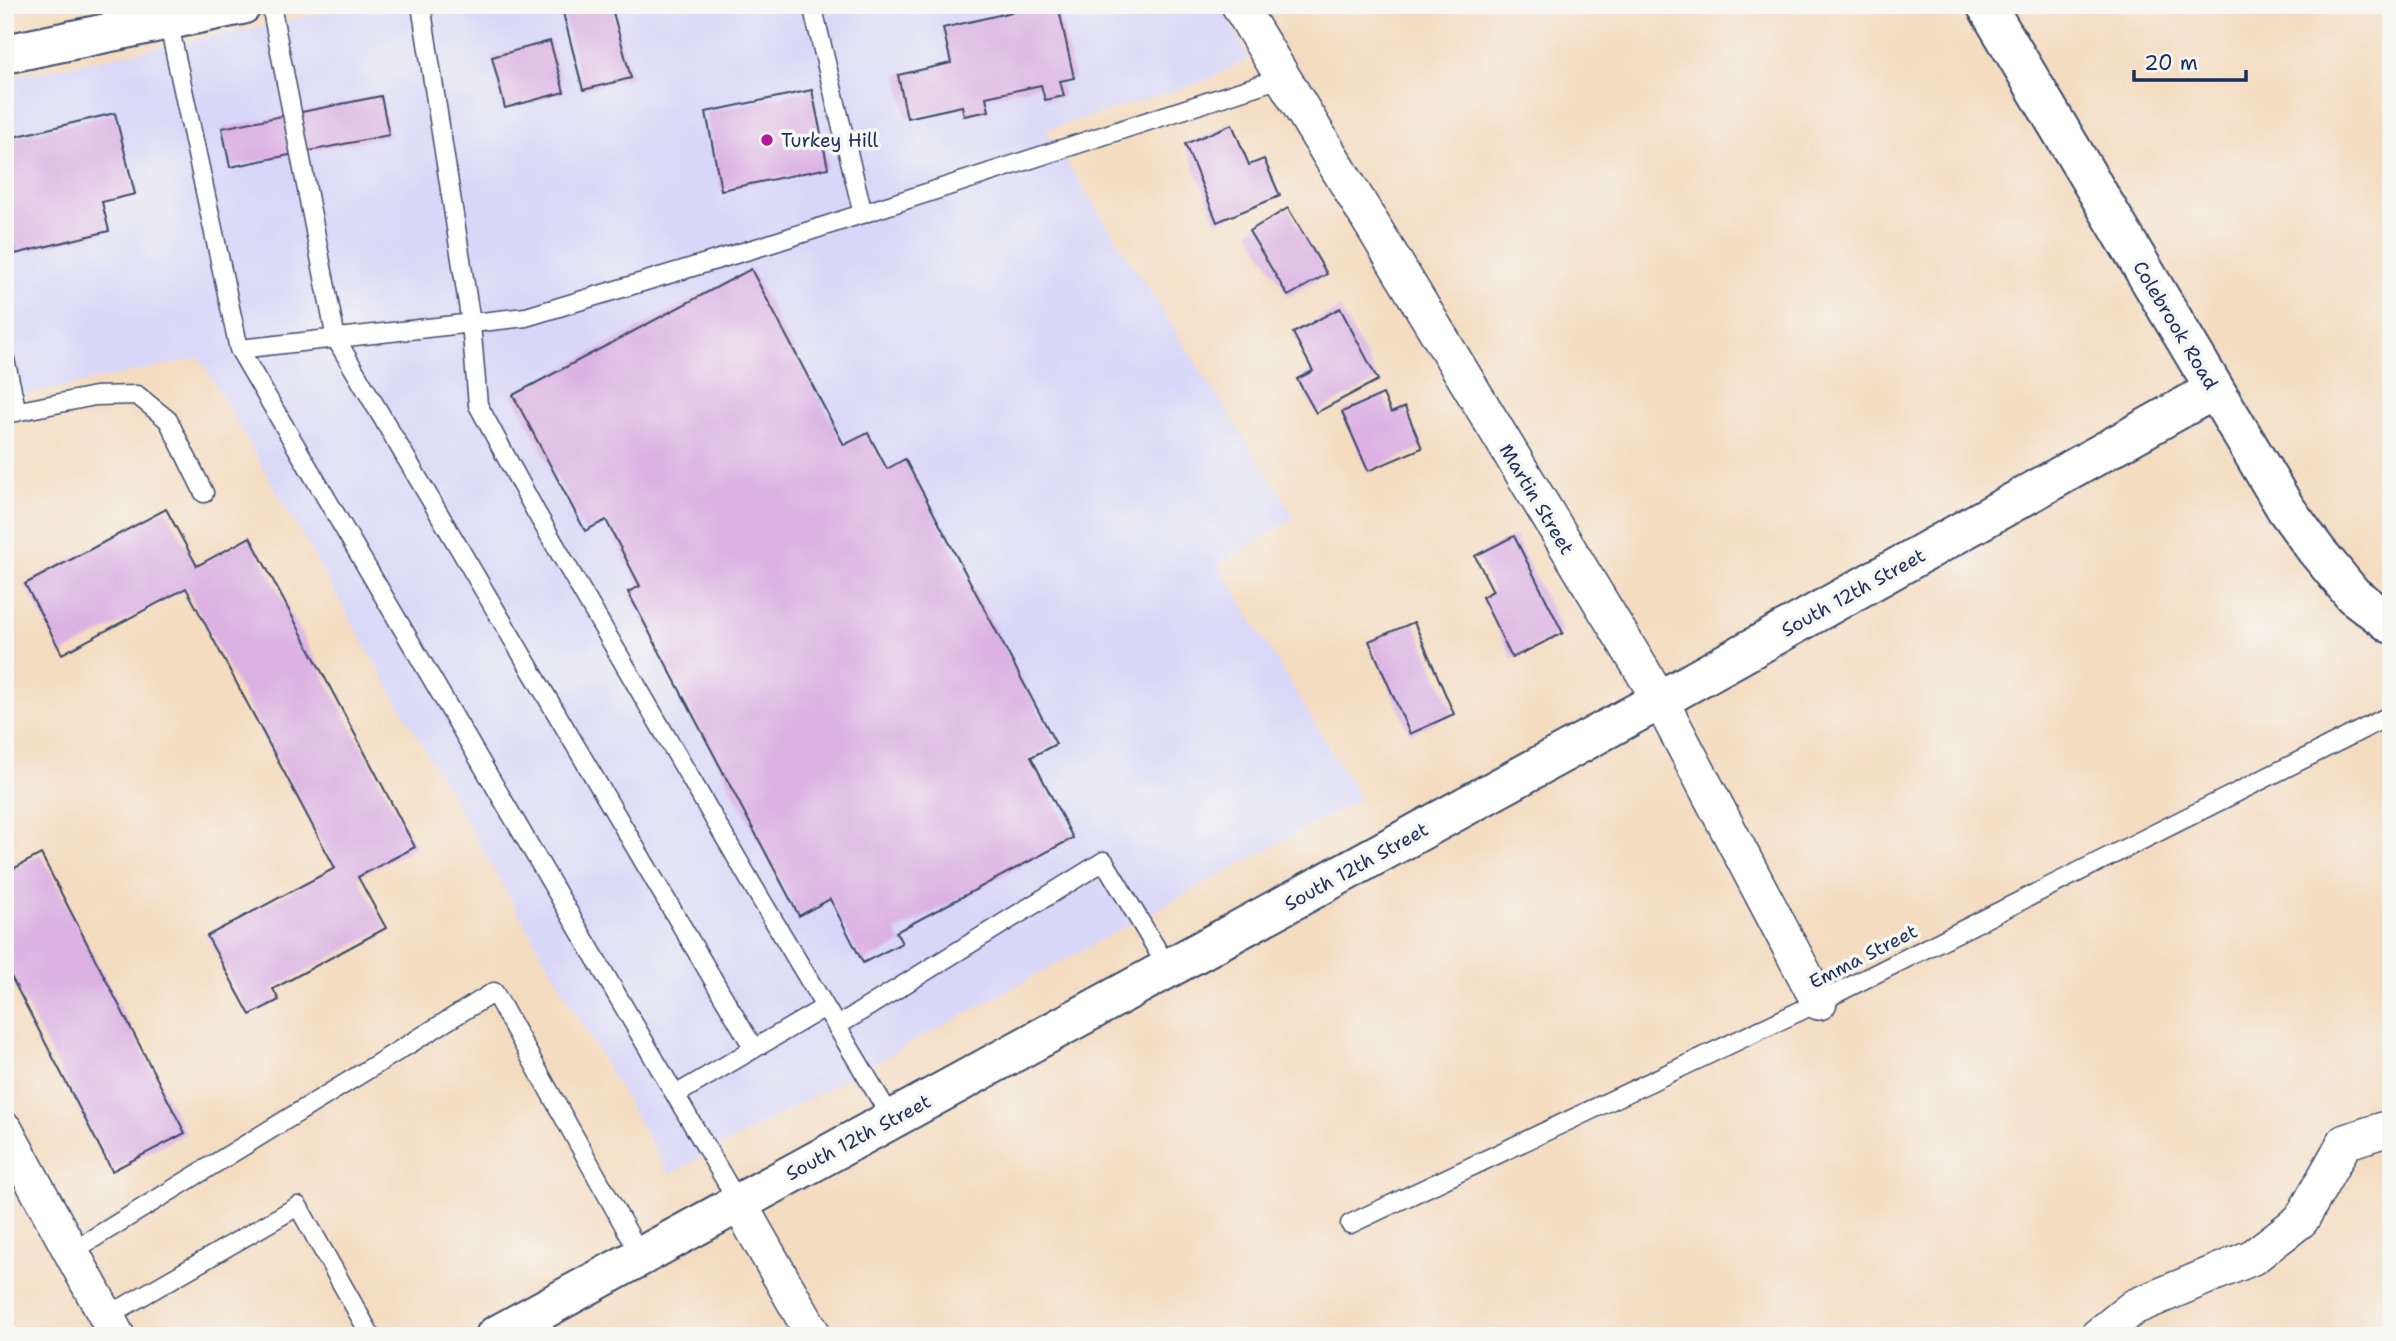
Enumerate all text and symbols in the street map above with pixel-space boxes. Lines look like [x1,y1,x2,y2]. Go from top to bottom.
scale bar [2134,38,2246,82]
text: 20 m [2144,49,2198,77]
place label: Turkey Hill [781,128,879,153]
marker: Turkey Hill [759,132,775,148]
street label: Colebrook Road [2127,256,2224,394]
street label: Martin Street [1494,439,1580,559]
street label: South 12th Street [1777,542,1930,642]
street label: South 12th Street [1280,816,1433,916]
street label: Emma Street [1805,918,1922,994]
street label: South 12th Street [781,1089,935,1186]

